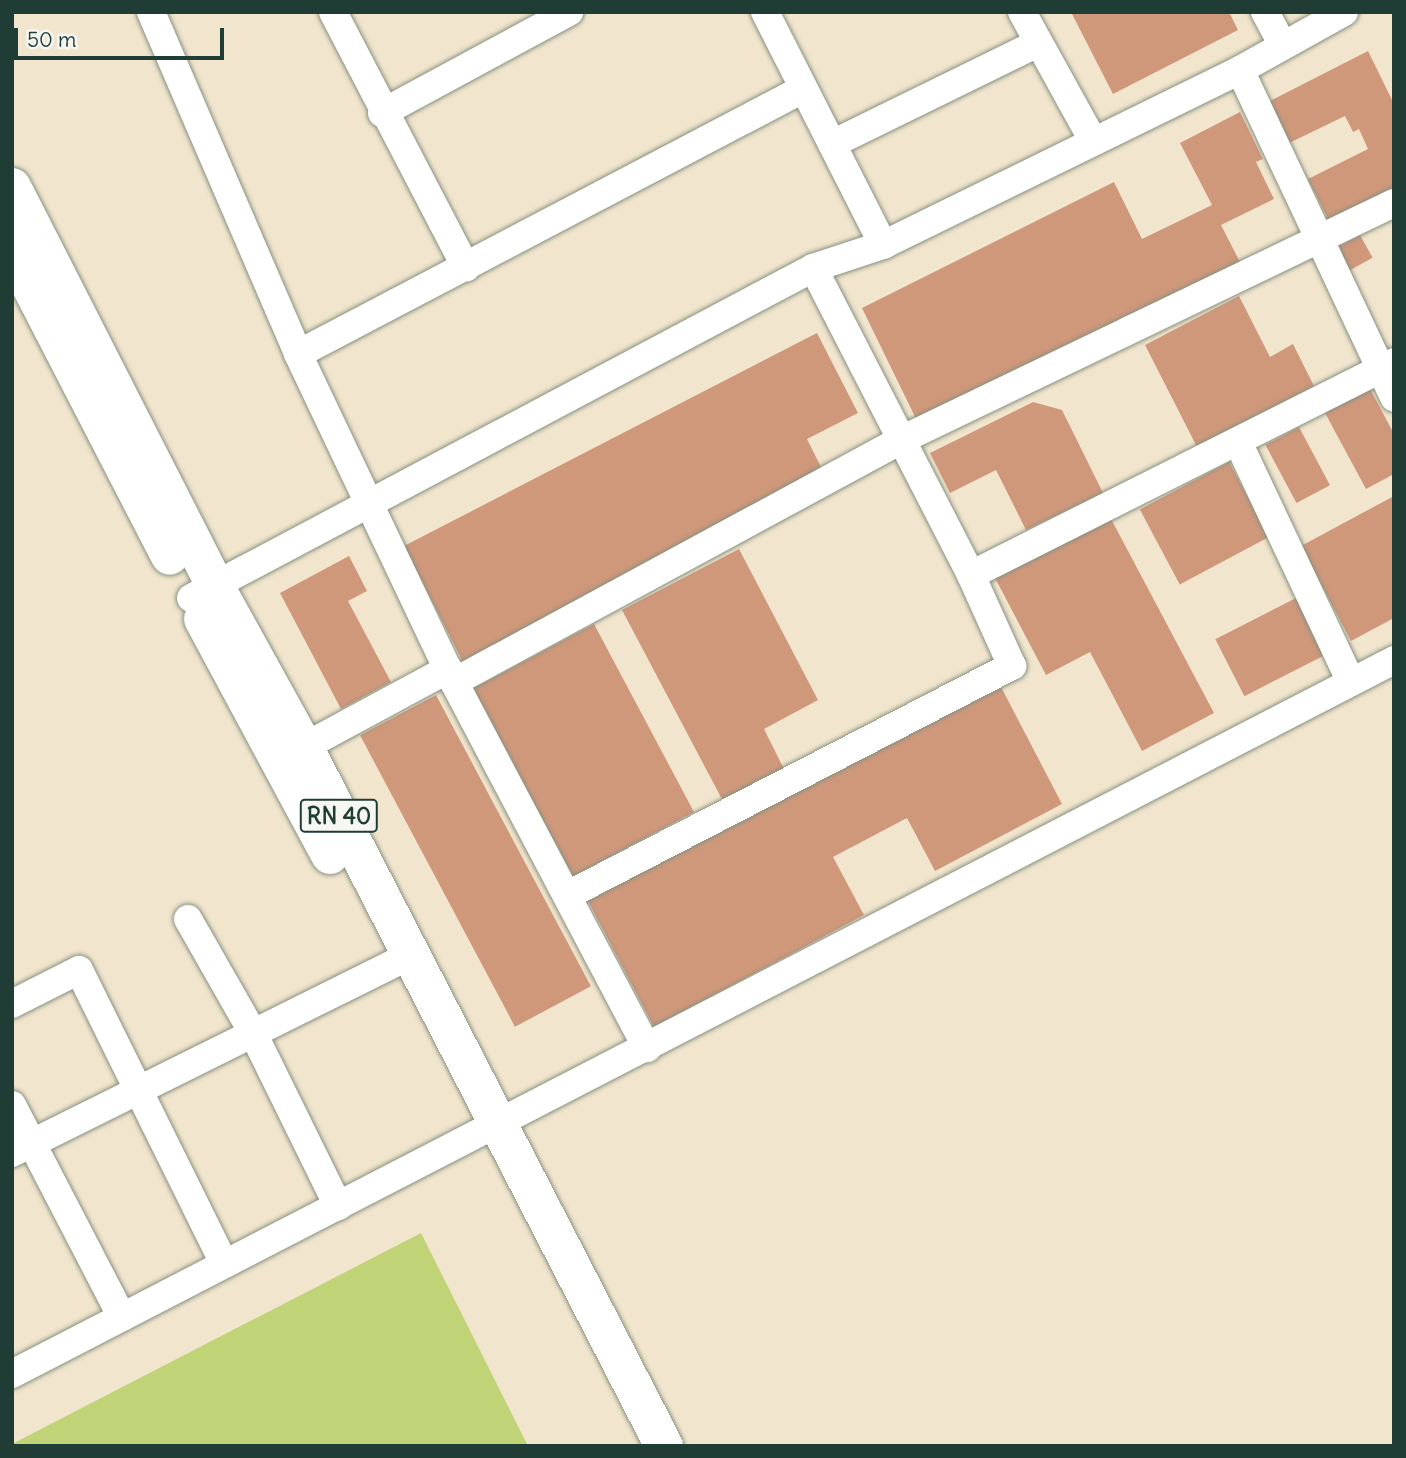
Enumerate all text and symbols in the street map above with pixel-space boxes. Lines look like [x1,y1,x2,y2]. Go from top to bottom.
scale bar [18,14,228,58]
text: 50 m [27,26,76,53]
road number: RN 40 [299,796,379,836]

